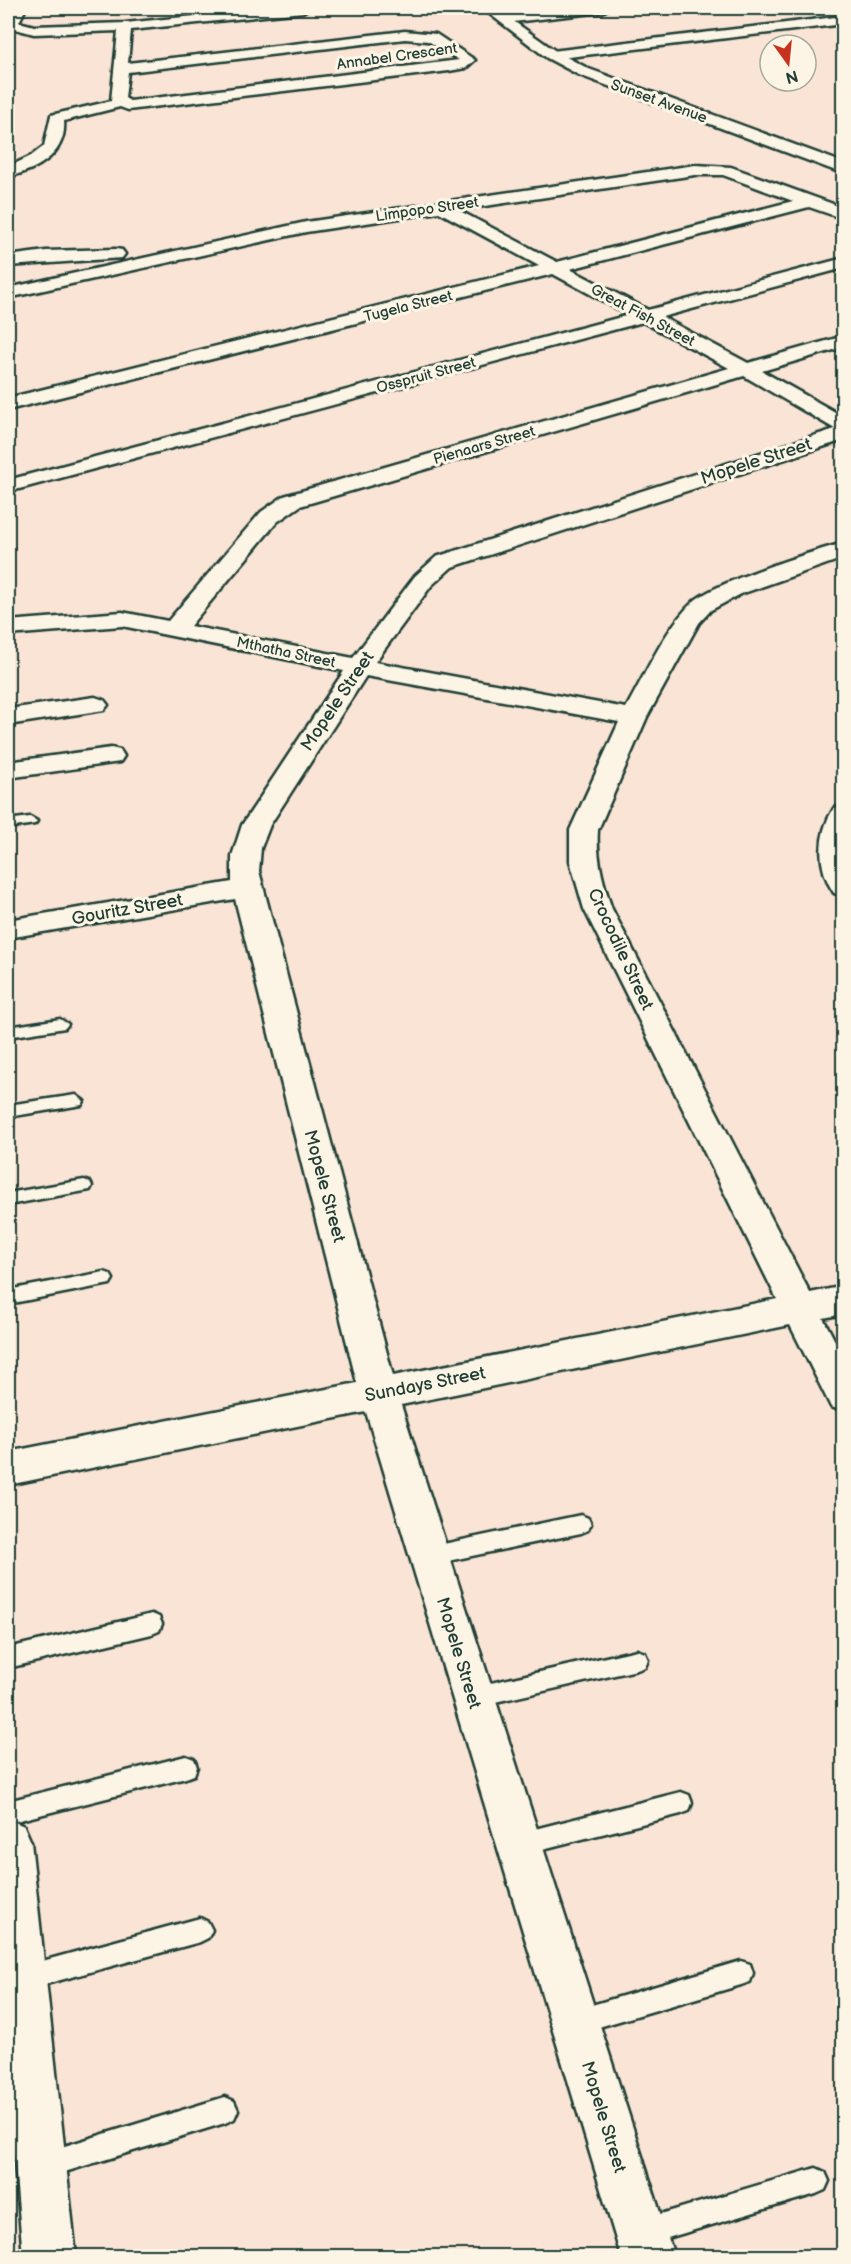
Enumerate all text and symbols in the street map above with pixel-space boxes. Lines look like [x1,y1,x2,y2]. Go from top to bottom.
north arrow [758,33,818,93]
street label: Annabel Crescent [336,39,459,74]
text: N [783,65,800,87]
street label: Sunset Avenue [608,75,710,128]
street label: Limpopo Street [374,193,480,226]
street label: Great Fish Street [587,280,699,351]
street label: Tugela Street [362,286,455,327]
street label: Osspruit Street [374,353,478,398]
street label: Pienaars Street [431,422,538,469]
street label: Mopele Street [698,434,815,489]
street label: Mthatha Street [235,633,337,672]
street label: Mopele Street [296,647,379,755]
street label: Crocodile Street [583,885,658,1014]
street label: Gouritz Street [70,889,185,930]
street label: Mopele Street [299,1128,350,1245]
street label: Sundays Street [363,1362,488,1406]
street label: Mopele Street [432,1595,486,1712]
street label: Mopele Street [577,2059,631,2176]

